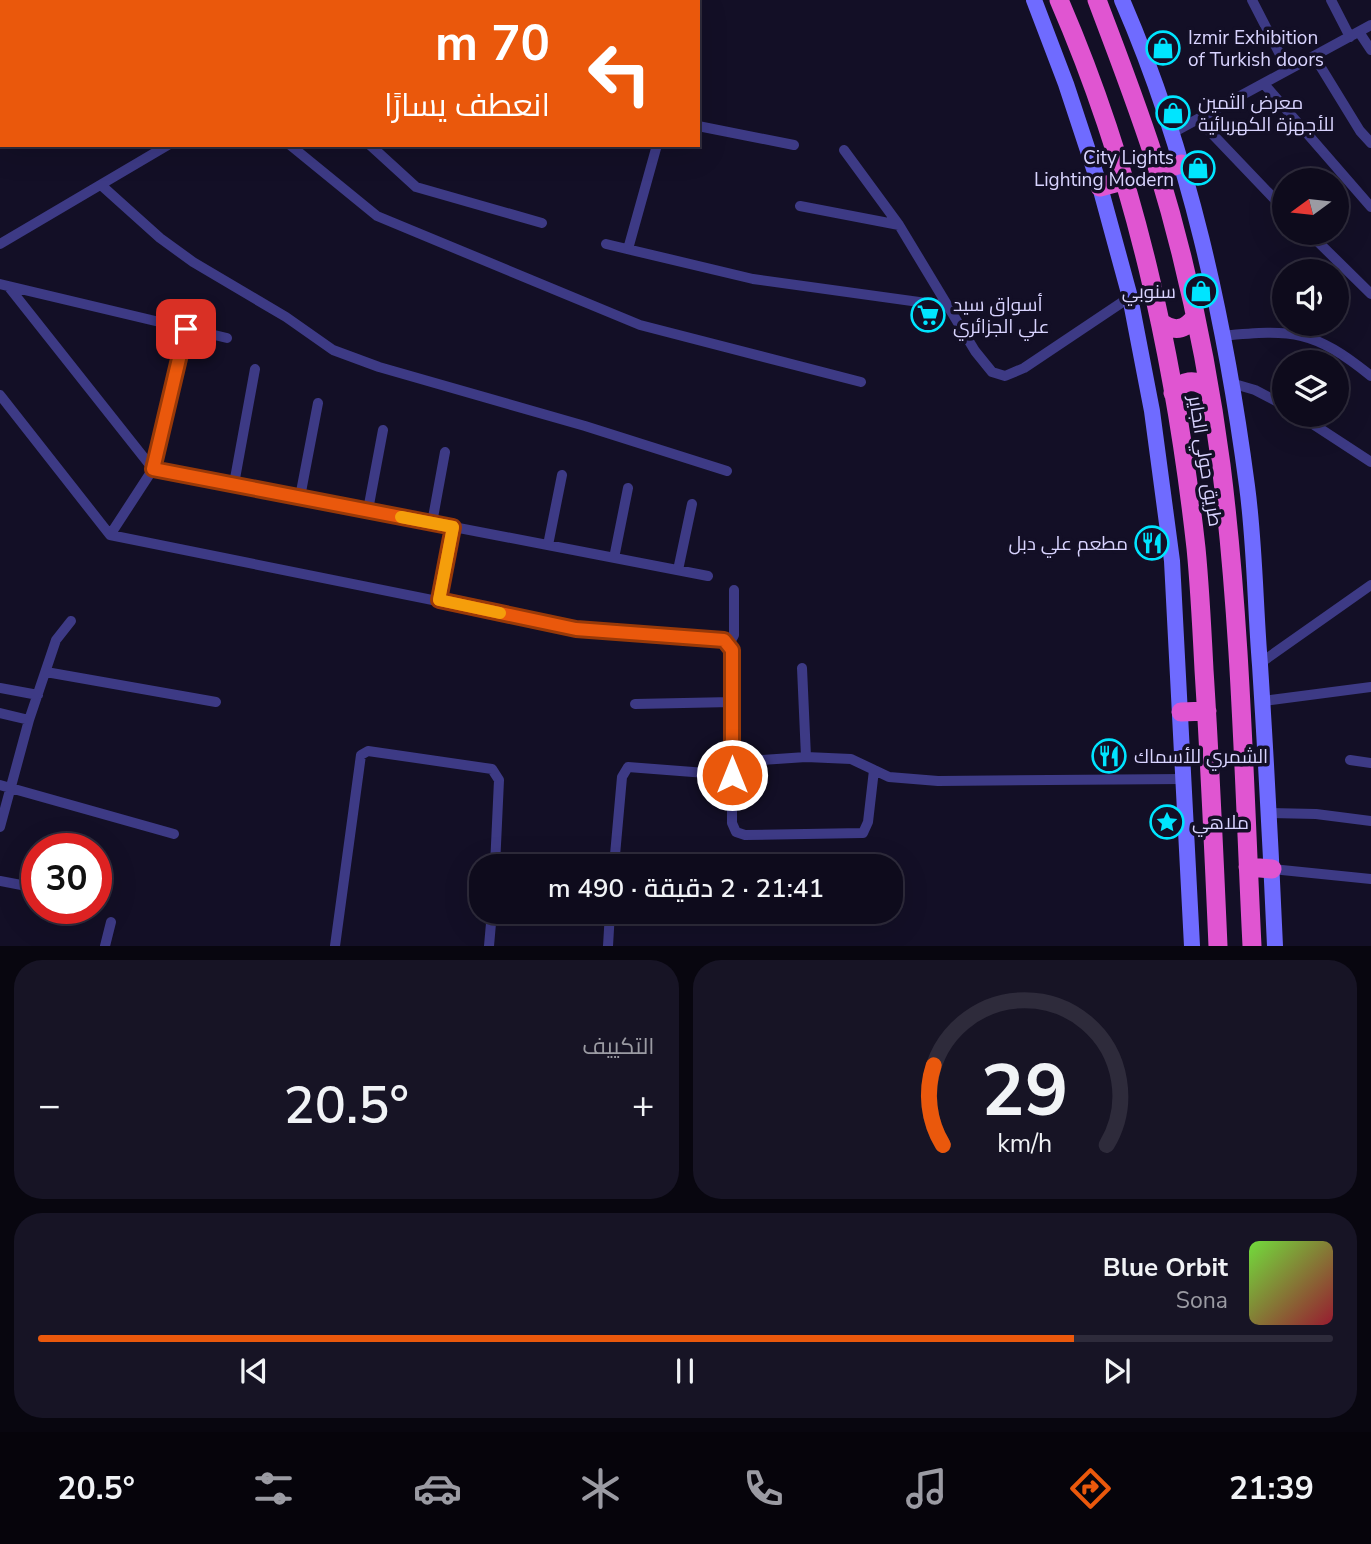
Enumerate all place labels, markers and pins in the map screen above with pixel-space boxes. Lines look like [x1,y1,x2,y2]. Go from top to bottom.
place label: Izmir Exhibition of Turkish doors [1188,25,1324,73]
shop icon: Izmir Exhibition of Turkish doors [1144,29,1182,67]
place label: معرض الثمين للأجهزة الكهربائية [1198,90,1334,138]
shop icon: معرض الثمين للأجهزة الكهربائية [1154,94,1192,132]
place label: City Lights Lighting Modern [1034,145,1174,193]
shop icon: City Lights Lighting Modern [1179,149,1217,187]
shop icon: سنوبي [1182,272,1220,310]
place label: سنوبي [1122,279,1176,306]
place label: أسواق سيد علي الجزائري [953,292,1050,341]
supermarket icon: أسواق سيد علي الجزائري [909,296,947,334]
pin [156,299,216,359]
restaurant icon: مطعم علي دبل [1133,524,1171,562]
place label: مطعم علي دبل [1008,531,1128,558]
restaurant icon: الشمري للأسماك [1090,737,1128,775]
place label: الشمري للأسماك [1134,744,1268,771]
place icon: ملاهي [1148,803,1186,841]
place label: ملاهي [1192,810,1249,837]

